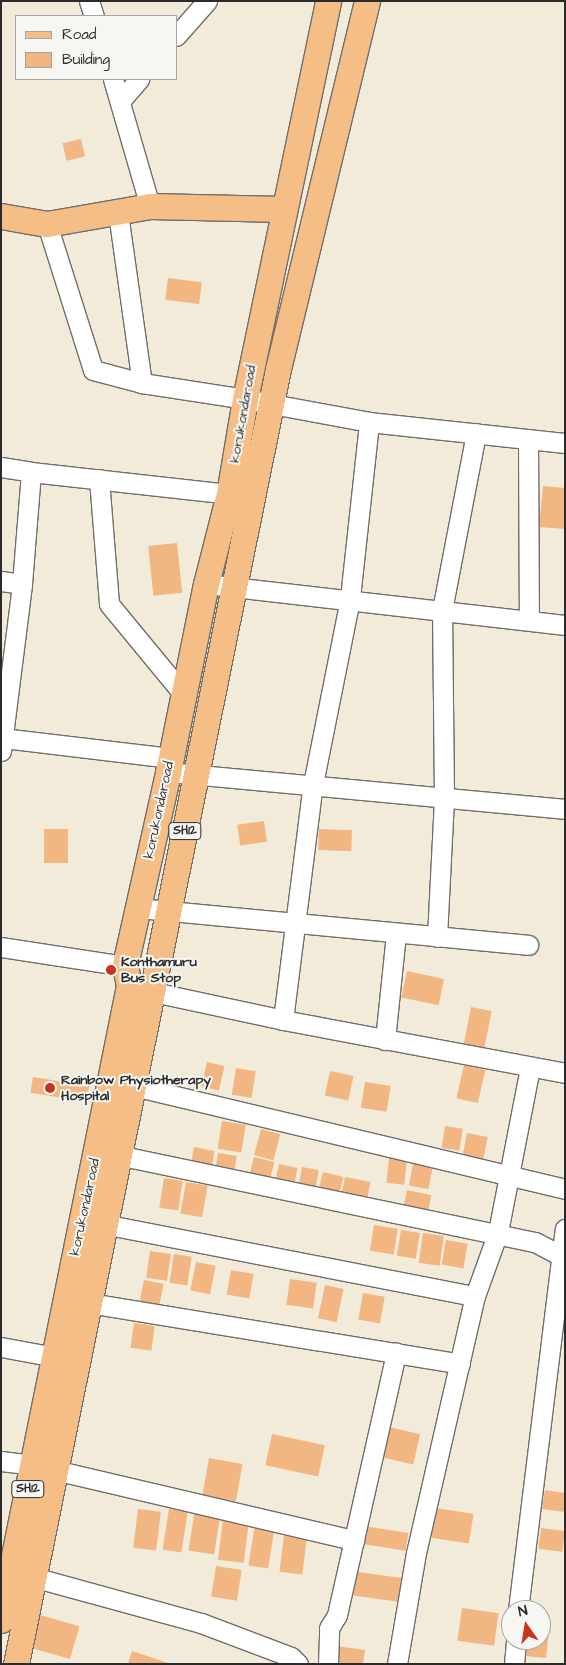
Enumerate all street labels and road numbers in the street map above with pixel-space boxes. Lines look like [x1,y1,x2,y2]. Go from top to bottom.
street label: korukondaroad [226,364,260,464]
street label: korukondaroad [140,760,178,860]
road number: SH12 [168,821,202,840]
street label: korukondaroad [66,1157,104,1257]
road number: SH12 [10,1480,46,1498]

